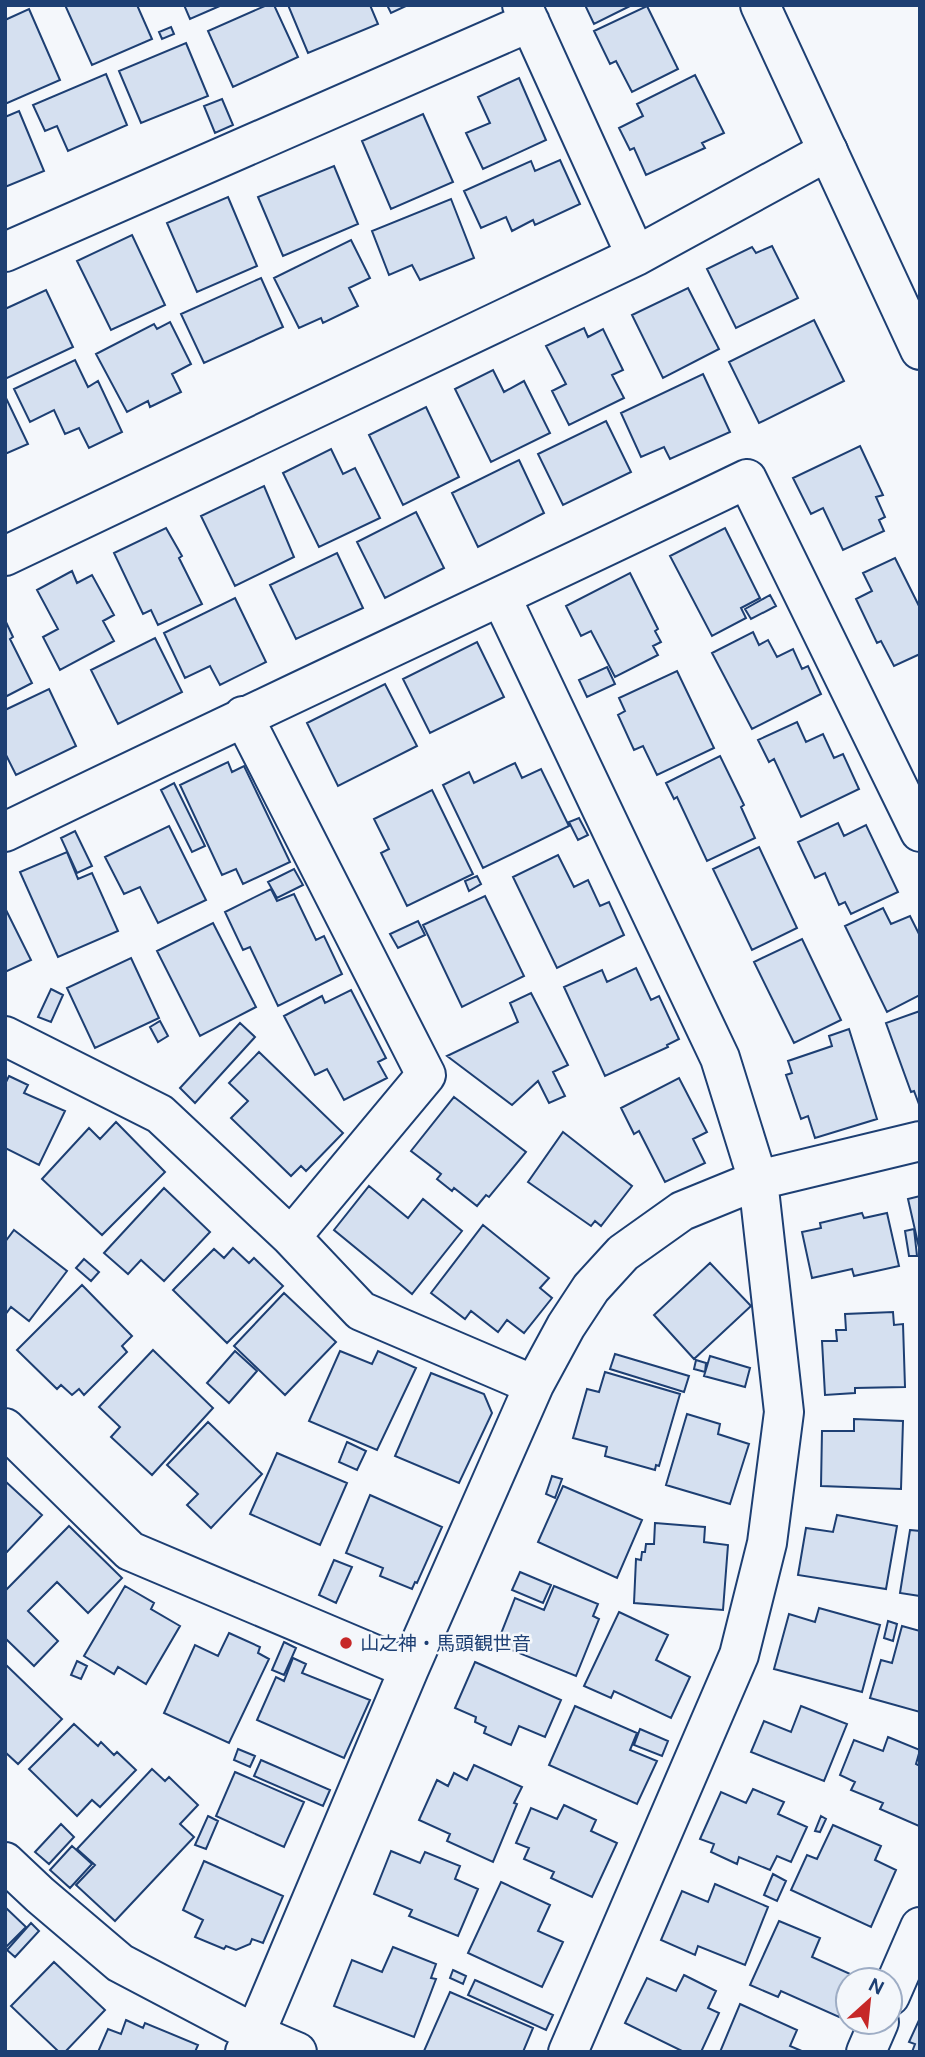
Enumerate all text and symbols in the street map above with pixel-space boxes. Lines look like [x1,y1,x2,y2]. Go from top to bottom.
place label: 山之神・馬頭観世音 [360,1631,531,1656]
marker: 山之神・馬頭観世音 [338,1635,354,1651]
north arrow [834,1966,904,2036]
text: N [865,1972,888,2001]

